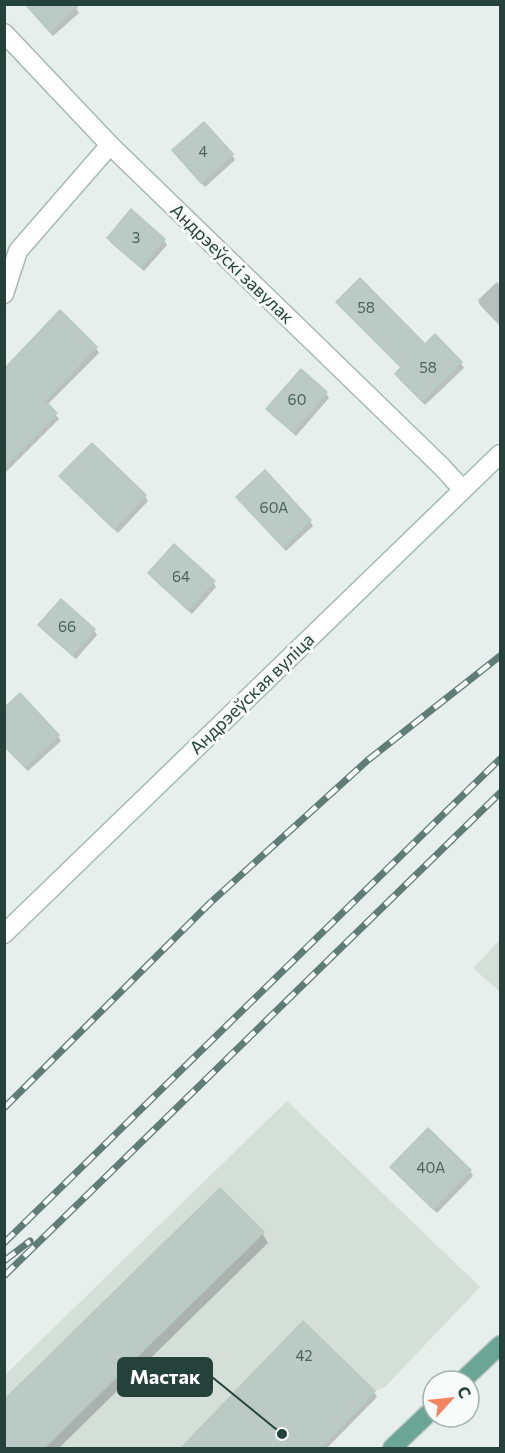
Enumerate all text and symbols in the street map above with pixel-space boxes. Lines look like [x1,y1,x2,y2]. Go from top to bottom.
house number: 4 [199,142,208,160]
street label: Андрэеўскі завулак [166,199,299,328]
house number: 3 [132,228,140,246]
house number: 58 [357,298,375,316]
house number: 58 [419,358,437,376]
house number: 60 [288,390,306,408]
house number: 60А [260,498,288,516]
house number: 64 [172,567,190,585]
house number: 66 [58,617,76,635]
street label: Андрэеўская вуліца [184,628,318,758]
house number: 40А [417,1158,445,1176]
house number: 42 [295,1346,313,1364]
callout: Мастак [118,1358,212,1396]
text: Мастак [130,1364,201,1388]
north arrow [421,1369,481,1429]
text: С [454,1383,476,1401]

